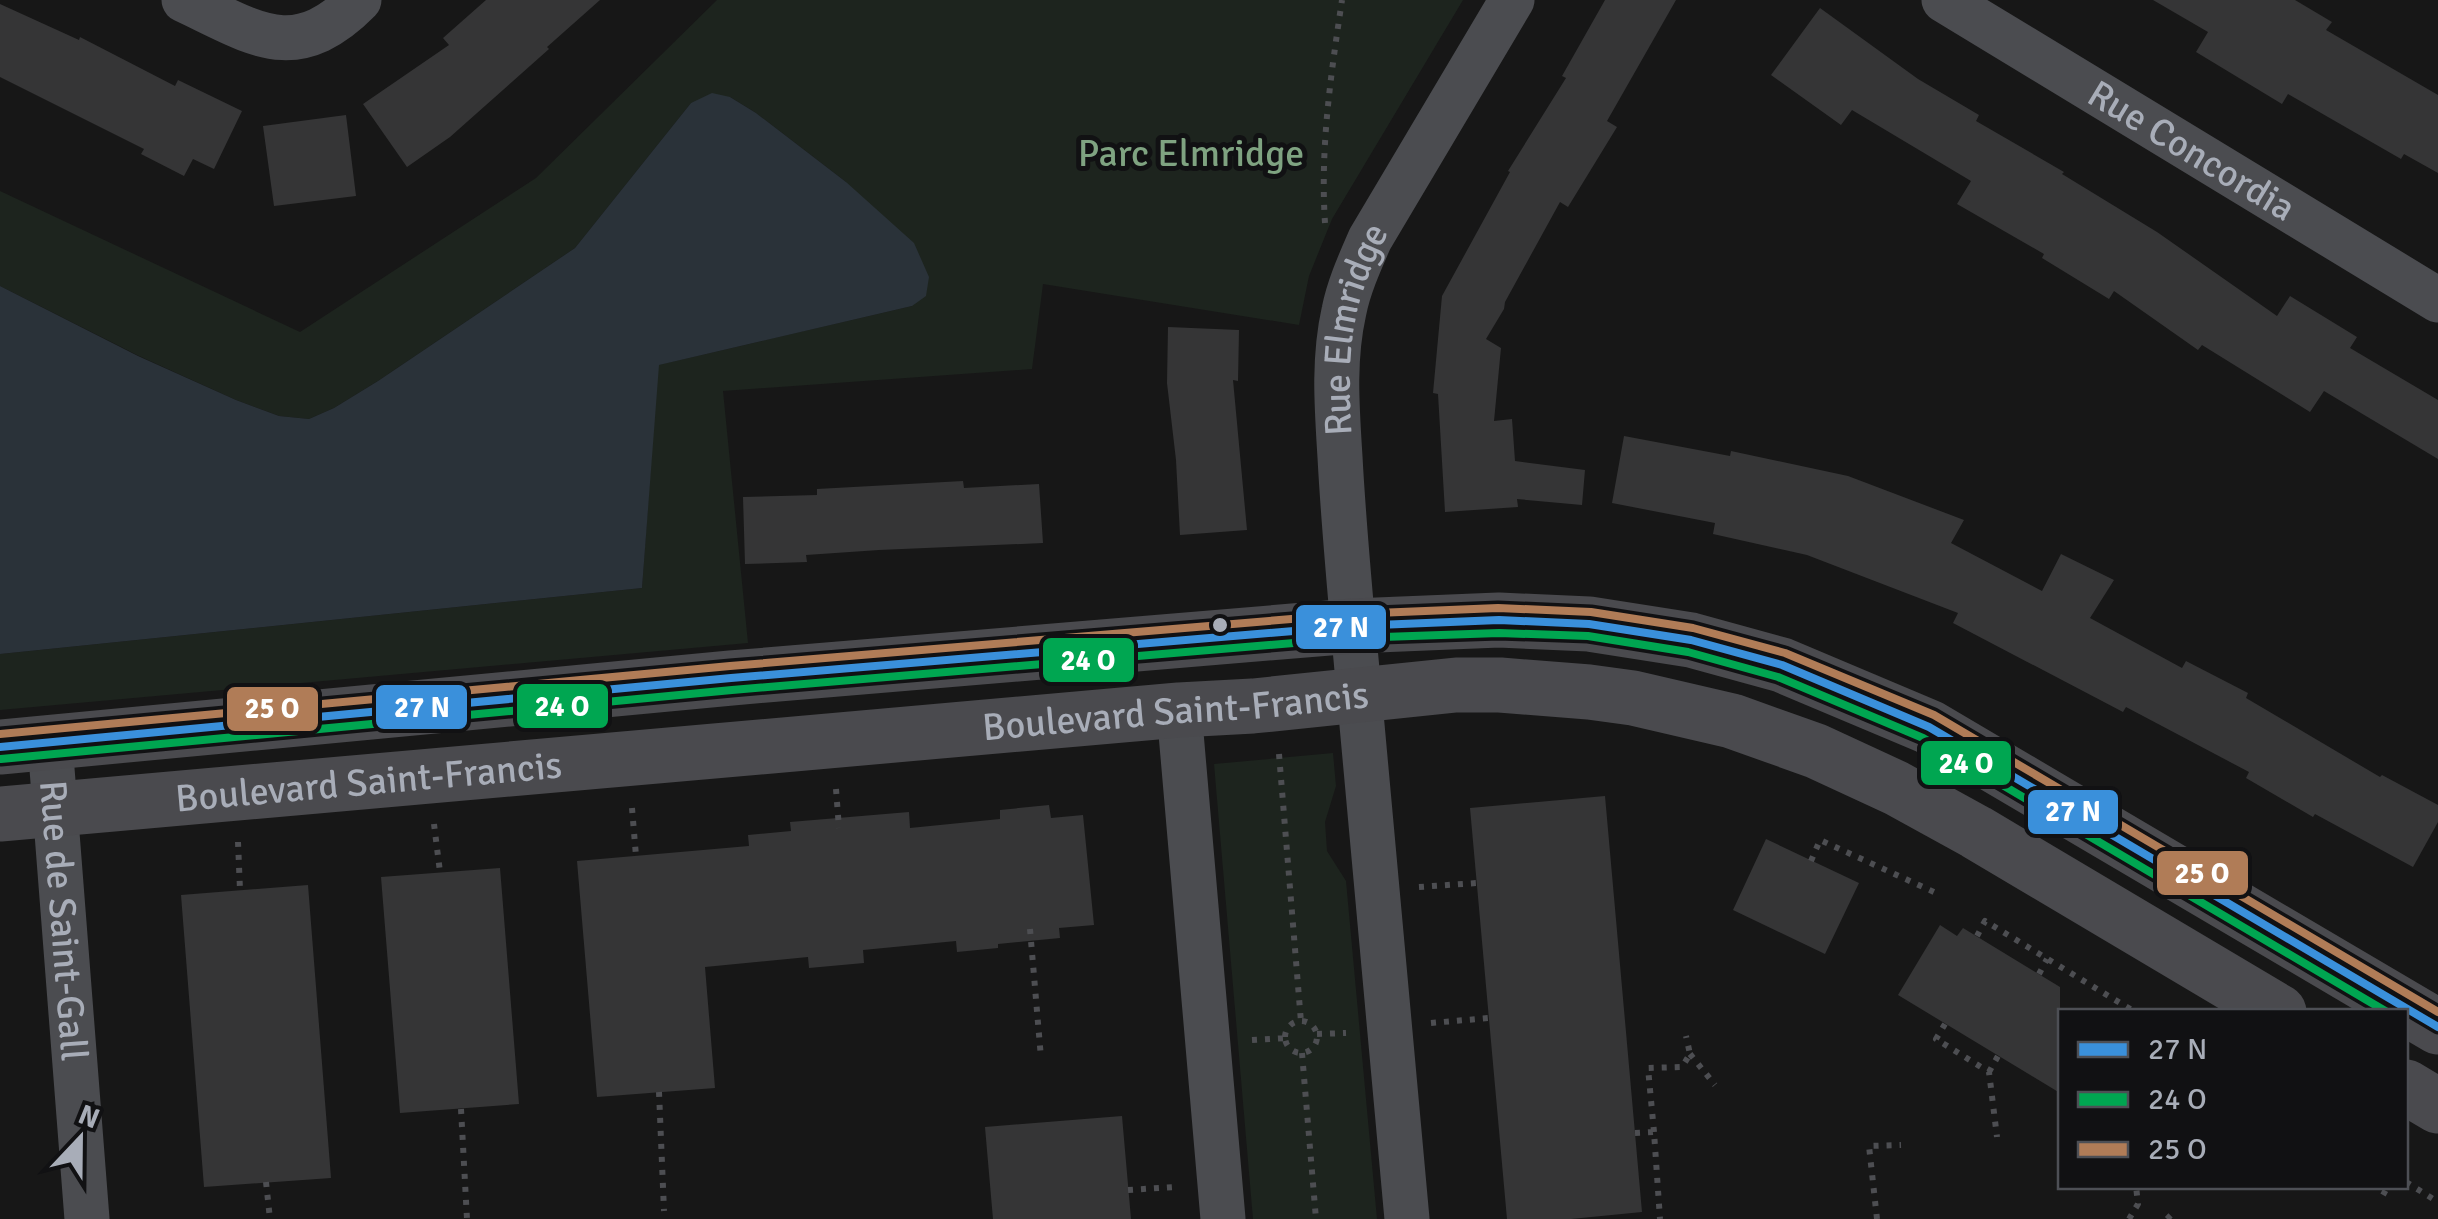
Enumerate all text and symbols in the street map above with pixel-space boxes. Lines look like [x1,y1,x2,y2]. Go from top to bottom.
street label: Rue Concordia [2079,70,2304,232]
park label: Parc Elmridge [1078,130,1304,177]
street label: Rue Elmridge [1314,214,1399,437]
line badge: 27 N [1294,603,1388,651]
text: 27 N [1313,611,1369,645]
unlabelled marker [1210,615,1230,635]
line badge: 24 O [1041,636,1136,684]
text: 24 O [1060,644,1116,678]
street label: Boulevard Saint-Francis [980,671,1371,751]
line badge: 24 O [515,682,610,730]
line badge: 27 N [374,683,469,731]
line badge: 25 O [225,685,320,733]
text: 24 O [534,690,590,724]
text: 27 N [394,691,450,725]
text: 25 O [244,692,300,726]
line badge: 24 O [1919,739,2013,787]
street label: Boulevard Saint-Francis [173,742,564,822]
text: 24 O [1938,747,1994,781]
street label: Rue de Saint-Gall [29,778,98,1063]
line badge: 27 N [2026,788,2120,836]
text: 27 N [2045,795,2101,829]
line badge: 25 O [2155,849,2250,897]
text: 25 O [2174,857,2230,891]
legend [2058,1009,2408,1189]
text: 27 N [2148,1031,2207,1068]
text: 24 O [2148,1081,2207,1118]
north arrow [30,1089,130,1189]
text: N [74,1097,104,1136]
text: 25 O [2148,1131,2207,1168]

